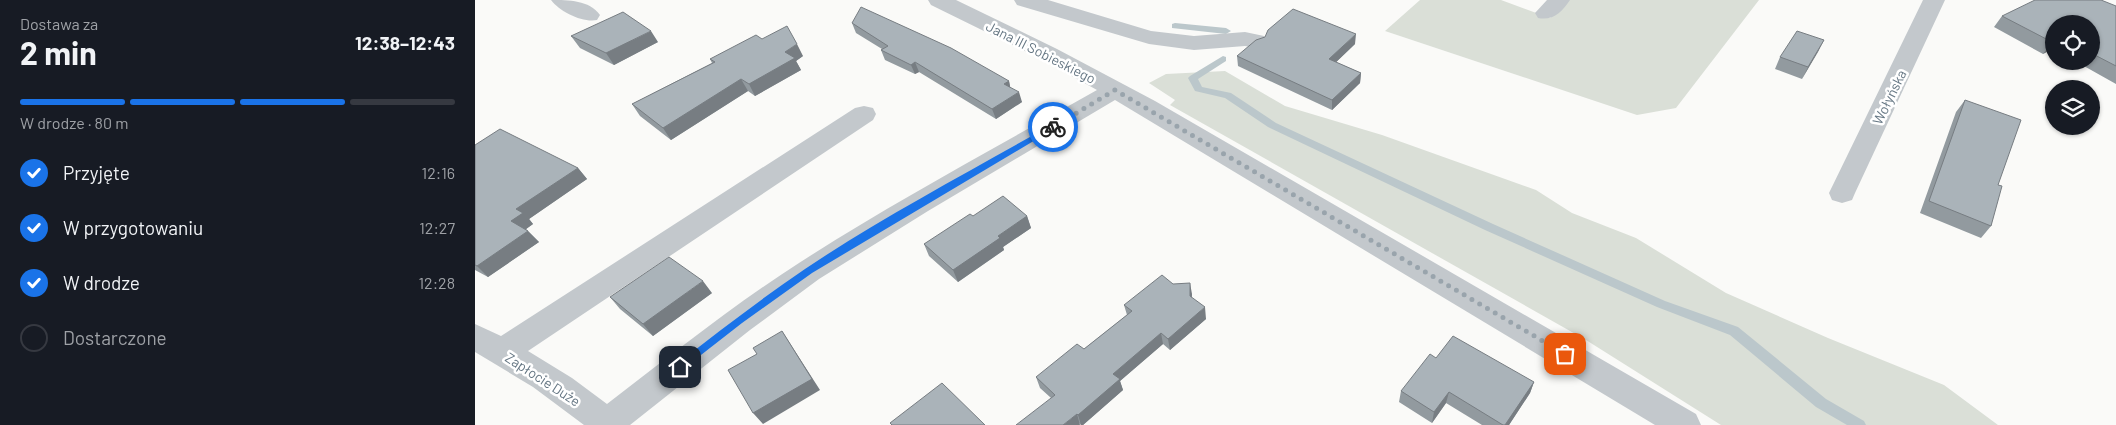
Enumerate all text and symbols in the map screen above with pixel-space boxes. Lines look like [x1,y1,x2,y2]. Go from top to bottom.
text: Dostawa za [20,14,98,33]
map controls [2045,15,2100,135]
button: locate [2045,15,2100,70]
street label: Jana III Sobieskiego [983,17,1099,87]
text: 12:38–12:43 [355,31,455,54]
text: 2 min [20,33,97,71]
street label: Wołyńska [1868,67,1910,127]
button: layers [2045,80,2100,135]
courier [1028,102,1078,152]
text: W drodze · 80 m [20,113,128,132]
icon: bike [1039,113,1067,141]
icon: check [20,159,48,187]
text: Przyjęte [63,161,130,184]
text: 12:16 [422,163,455,182]
icon: check [20,214,48,242]
text: W przygotowaniu [63,216,203,239]
text: 12:27 [419,218,455,237]
icon: check [20,269,48,297]
text: W drodze [63,271,140,294]
text: 12:28 [418,273,455,292]
text: Dostarczone [63,326,167,349]
pin [1544,333,1586,375]
icon: bag [1551,340,1579,368]
pin [659,346,701,388]
street label: Zapłocie Duże [502,349,584,409]
icon: home [666,353,694,381]

